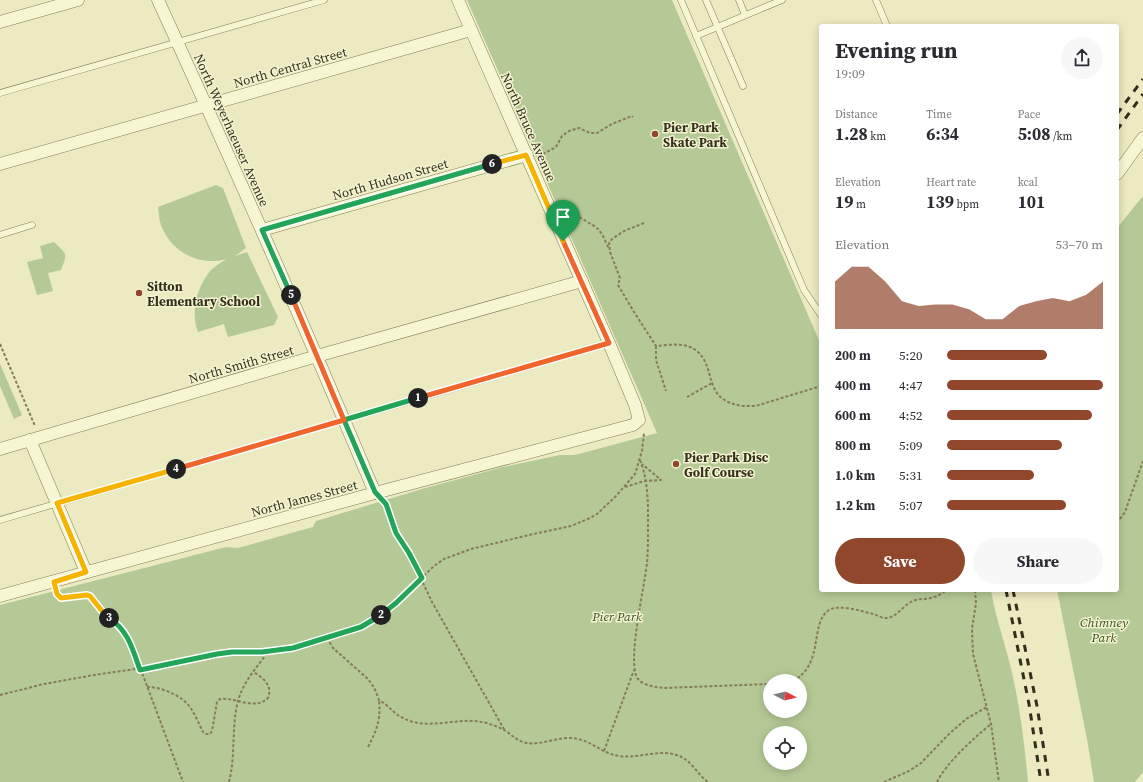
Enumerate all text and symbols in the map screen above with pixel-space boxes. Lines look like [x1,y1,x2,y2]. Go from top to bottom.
text: Evening run [835,35,958,65]
button: share [1061,37,1103,79]
street label: North Central Street [232,43,349,92]
street label: North Weyerhaeuser Avenue [190,51,273,210]
text: 19:09 [835,65,865,82]
street label: North Bruce Avenue [497,70,560,185]
text: Distance [835,107,878,122]
text: Time [926,107,952,122]
text: Pace [1018,107,1041,122]
place label: Pier Park Skate Park [663,119,727,151]
text: 1.28 [835,122,868,146]
text: 6:34 [926,122,959,146]
text: 5:08 [1018,122,1050,146]
marker: Pier Park Skate Park [650,129,660,139]
text: km [868,129,886,144]
text: /km [1050,129,1073,144]
pin: 6 [482,154,502,174]
street label: North Hudson Street [330,155,451,204]
text: 6 [489,156,495,171]
text: Elevation [835,175,881,190]
text: Heart rate [926,175,976,190]
text: kcal [1018,175,1038,190]
text: 19 [835,190,853,214]
text: 139 [926,190,954,214]
text: 101 [1018,190,1045,214]
text: m [853,197,866,212]
text: bpm [954,197,979,212]
pin [546,200,580,241]
icon: arrive [552,206,574,228]
text: Elevation [835,236,889,253]
text: 53–70 m [1056,236,1103,253]
place label: Sitton Elementary School [147,278,260,310]
pin: 5 [281,285,301,305]
text: 5 [288,287,294,302]
marker: Sitton Elementary School [134,288,144,298]
street label: North Smith Street [187,341,296,388]
text: 200 m [835,347,871,364]
text: 5:20 [899,347,922,364]
text: 400 m [835,377,871,394]
text: 4:47 [899,377,922,394]
pin: 1 [408,388,428,408]
text: 1 [415,390,421,405]
text: 600 m [835,407,871,424]
text: 4:52 [899,407,922,424]
text: 800 m [835,437,871,454]
text: 5:09 [899,437,922,454]
place label: Pier Park Disc Golf Course [684,449,769,481]
pin: 4 [166,459,186,479]
marker: Pier Park Disc Golf Course [671,459,681,469]
text: 4 [173,461,179,476]
text: 1.0 km [835,467,875,484]
text: 5:31 [899,467,922,484]
street label: North James Street [249,476,360,521]
text: 1.2 km [835,497,875,514]
text: 5:07 [899,497,922,514]
button: Save [835,538,965,584]
button: Share [973,538,1103,584]
pin: 2 [371,605,391,625]
text: 2 [378,607,384,622]
pin: 3 [99,608,119,628]
park label: Pier Park [591,608,643,625]
text: 3 [106,610,112,625]
park label: Chimney Park [1080,614,1129,646]
north arrow [763,674,807,718]
map controls [763,674,807,770]
button: locate [763,726,807,770]

